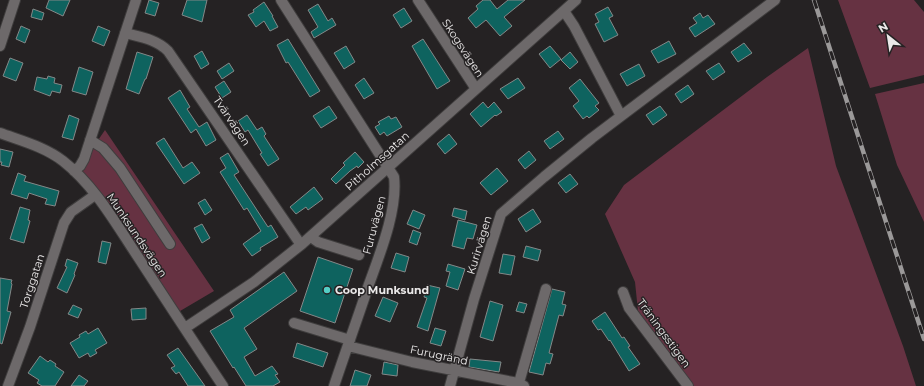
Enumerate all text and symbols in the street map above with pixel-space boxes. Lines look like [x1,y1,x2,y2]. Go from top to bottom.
street label: Skogsvägen [439,16,487,80]
north arrow [868,16,908,56]
text: N [876,19,890,36]
street label: Tvärvägen [210,94,254,148]
street label: Pitholmsgatan [342,128,412,194]
street label: Munksundsvägen [104,190,170,280]
street label: Furuvägen [359,194,389,256]
street label: Kurirvägen [463,214,495,276]
street label: Torggatan [17,252,47,310]
place label: Coop Munksund [335,283,429,297]
marker: Coop Munksund [322,285,332,295]
street label: Träningsstigen [634,296,694,370]
street label: Furugränd [409,342,469,368]

